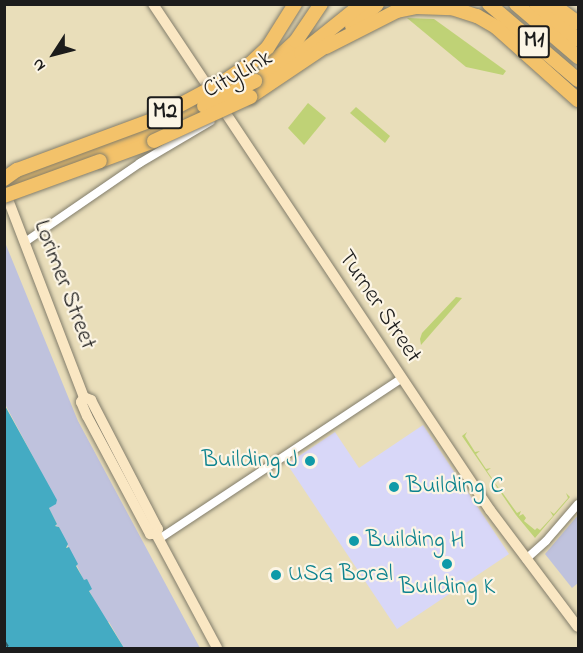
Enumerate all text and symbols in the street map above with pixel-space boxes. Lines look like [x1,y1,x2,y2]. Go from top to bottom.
road number: M1 [518,23,550,61]
north arrow [24,24,84,84]
street label: CityLink [198,44,278,106]
text: N [27,53,52,76]
road number: M2 [146,94,184,132]
street label: Lorimer Street [26,216,102,354]
street label: Turner Street [331,245,427,369]
place label: Building J [202,447,298,475]
marker: Building J [303,454,317,468]
place label: Building C [406,473,504,501]
marker: Building C [387,480,401,494]
place label: Building H [366,527,465,555]
marker: Building H [347,534,361,548]
marker: Building K [440,557,454,571]
place label: USG Boral [288,561,393,589]
marker: USG Boral [269,568,283,582]
place label: Building K [399,574,495,602]

